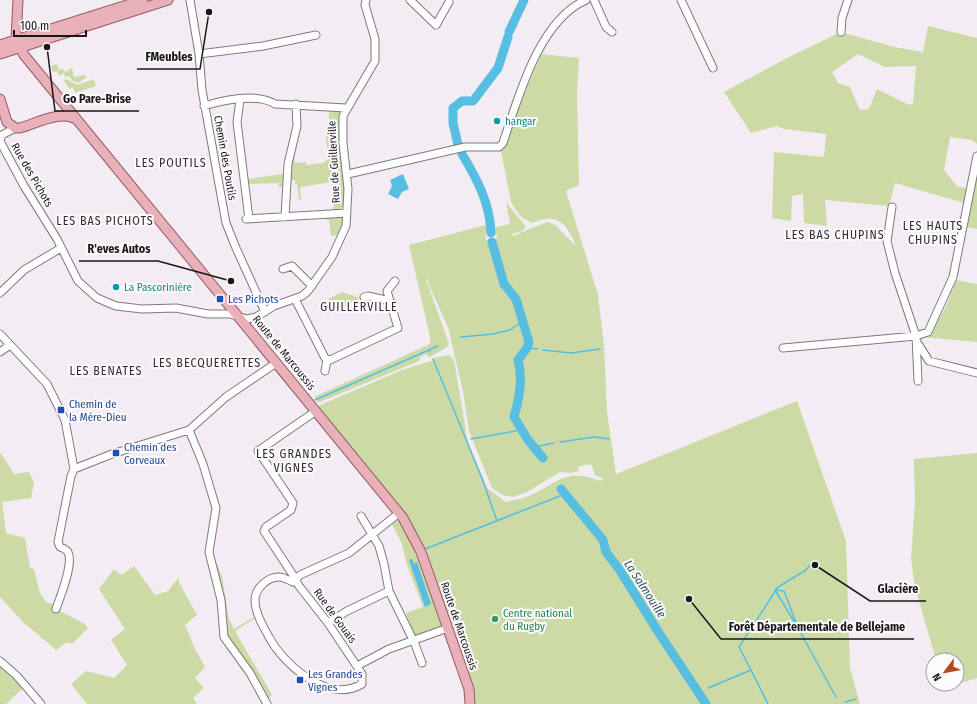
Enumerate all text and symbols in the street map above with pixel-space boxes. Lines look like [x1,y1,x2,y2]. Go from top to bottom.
scale bar [14,12,86,38]
text: 100 m [20,19,49,33]
callout: FMeubles [137,45,200,69]
text: FMeubles [145,50,193,64]
callout: Go Pare-Brise [55,87,139,111]
text: Go Pare-Brise [63,92,131,106]
street label: Chemin des Poutils [211,115,239,202]
place label: hangar [505,115,536,128]
marker: hangar [492,116,502,126]
street label: Rue de Guillerville [325,121,343,203]
street label: Rue des Pichots [8,141,56,209]
district label: LES POUTILS [135,156,207,170]
district label: LES BAS PICHOTS [56,214,154,228]
district label: LES HAUTS CHUPINS [903,219,963,247]
district label: LES BAS CHUPINS [785,228,885,242]
callout: R'eves Autos [79,237,158,261]
text: R'eves Autos [87,242,151,256]
place label: La Pascorinière [124,281,192,294]
marker: La Pascorinière [111,282,121,292]
place label: Les Pichots [228,293,279,306]
marker: Les Pichots [215,294,225,304]
district label: GUILLERVILLE [320,300,398,314]
street label: Route de Marcoussis [250,313,318,393]
district label: LES BECQUERETTES [153,356,261,370]
district label: LES BENATES [70,364,142,378]
place label: Chemin de la Mère-Dieu [69,398,126,424]
marker: Chemin de la Mère-Dieu [56,405,66,415]
place label: Chemin des Corveaux [124,441,177,467]
district label: LES GRANDES VIGNES [256,447,332,475]
marker: Chemin des Corveaux [111,448,121,458]
water label: La Salmouille [621,558,669,621]
callout: Glacière [870,577,926,601]
street label: Route de Marcoussis [438,580,480,672]
text: Glacière [878,582,918,596]
street label: Rue de Gouais [311,586,359,646]
place label: Centre national du Rugby [503,607,572,633]
marker: Centre national du Rugby [490,614,500,624]
callout: Forêt Départementale de Bellejame [721,615,914,639]
text: Forêt Départementale de Bellejame [729,620,905,634]
north arrow [925,652,965,692]
place label: Les Grandes Vignes [308,668,363,694]
text: N [930,671,944,683]
marker: Les Grandes Vignes [295,675,305,685]

